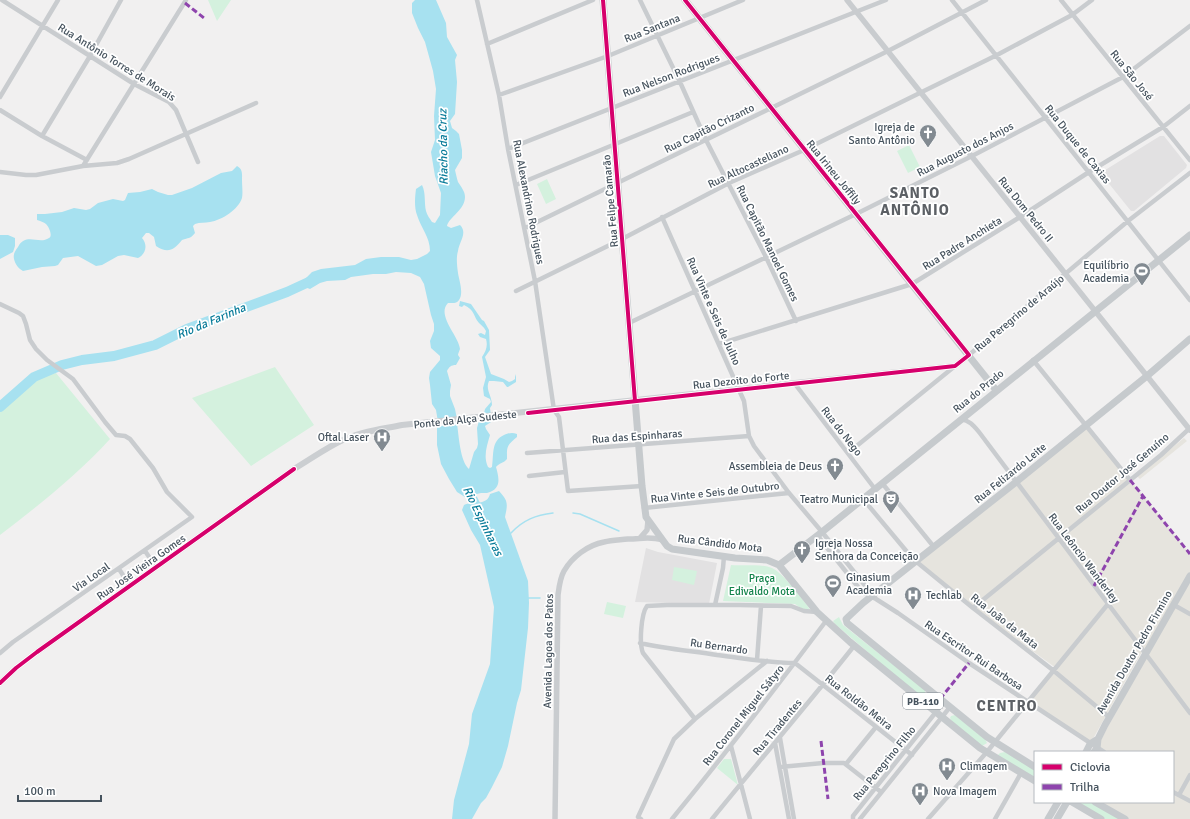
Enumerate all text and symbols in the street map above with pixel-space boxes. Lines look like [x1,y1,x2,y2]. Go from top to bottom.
street label: Rua Santana [622,11,682,46]
street label: Rua Antônio Torres de Morais [56,21,178,104]
street label: Rua São José [1107,47,1156,103]
street label: Rua Nelson Rodrigues [621,51,722,100]
street label: Rua Capitão Crizanto [662,101,757,156]
street label: Rua Duque de Caxias [1042,102,1114,186]
water label: Riacho da Cruz [435,107,452,185]
street label: Rua Augusto dos Anjos [915,119,1016,179]
place label: Igreja de Santo Antônio [849,121,915,147]
church icon: Igreja de Santo Antônio [918,123,938,148]
street label: Rua Irineu Joffily [804,137,864,208]
street label: Rua Alexandrino Rodrigues [510,139,547,266]
street label: Rua Altocasteliano [706,142,791,191]
street label: Rua Felipe Camarão [600,154,621,248]
street label: Rua Dom Pedro II [995,174,1056,245]
street label: Rua Capitão Manoel Gomes [734,183,802,304]
district label: SANTO ANTÔNIO [880,184,950,219]
street label: Rua Padre Anchieta [920,213,1005,273]
street label: Rua Vinte e Seis de Julho [684,255,743,367]
place label: Equilíbrio Academia [1083,259,1129,285]
sports icon: Equilíbrio Academia [1132,261,1152,286]
street label: Rua Peregrino de Araújo [972,272,1067,355]
water label: Rio da Farinha [174,300,249,343]
street label: Rua do Prado [950,367,1007,416]
street label: Rua Dezoito do Forte [692,369,790,392]
street label: Rua do Nego [818,404,865,459]
street label: Ponte da Alça Sudeste [413,408,517,431]
hospital icon: Oftal Laser [372,427,392,452]
street label: Rua das Espinharas [591,427,683,446]
street label: Rua Doutor José Genuíno [1073,430,1172,516]
place label: Oftal Laser [318,431,369,444]
street label: Rua Felizardo Leite [972,440,1049,506]
church icon: Assembleia de Deus [825,456,845,481]
place label: Assembleia de Deus [729,460,822,473]
street label: Rua Vinte e Seis de Outubro [650,479,780,506]
water label: Rio Espinharas [459,484,507,560]
theatre icon: Teatro Municipal [881,489,901,514]
place label: Teatro Municipal [800,493,878,506]
street label: Rua Leôncio Wanderley [1046,511,1122,606]
street label: Rua José Vieira Gomes [94,532,188,603]
street label: Rua Cândido Mota [677,532,763,555]
place label: Igreja Nossa Senhora da Conceição [815,537,919,563]
church icon: Igreja Nossa Senhora da Conceição [792,539,812,564]
street label: Via Local [70,560,112,595]
place label: Ginasium Academia [846,571,892,597]
park label: Praça Edivaldo Mota [729,572,796,598]
sports icon: Ginasium Academia [823,573,843,598]
hospital icon: Techlab [903,585,923,610]
street label: Avenida Doutor Pedro Firmino [1094,588,1175,716]
place label: Techlab [926,589,962,602]
street label: Rua João da Mata [968,591,1041,652]
street label: Avenida Lagoa dos Patos [541,593,556,709]
street label: Rua Escritor Rui Barbosa [922,618,1026,693]
street label: Ru Bernardo [689,636,749,657]
street label: Rua Coronel Miguel Sátyro [700,662,787,768]
street label: Rua Roldão Meira [822,672,895,733]
road number: PB-110 [903,693,943,709]
street label: Rua Tiradentes [750,696,805,758]
district label: CENTRO [977,697,1037,715]
street label: Rua Peregrino Filho [850,723,919,803]
legend [1034,751,1174,803]
hospital icon: Climagem [937,756,957,781]
place label: Climagem [960,760,1007,773]
text: Ciclovia [1070,760,1110,775]
scale bar [18,777,101,803]
text: Trilha [1070,780,1099,795]
hospital icon: Nova Imagem [910,781,930,806]
text: 100 m [24,784,56,799]
place label: Nova Imagem [933,785,997,798]

